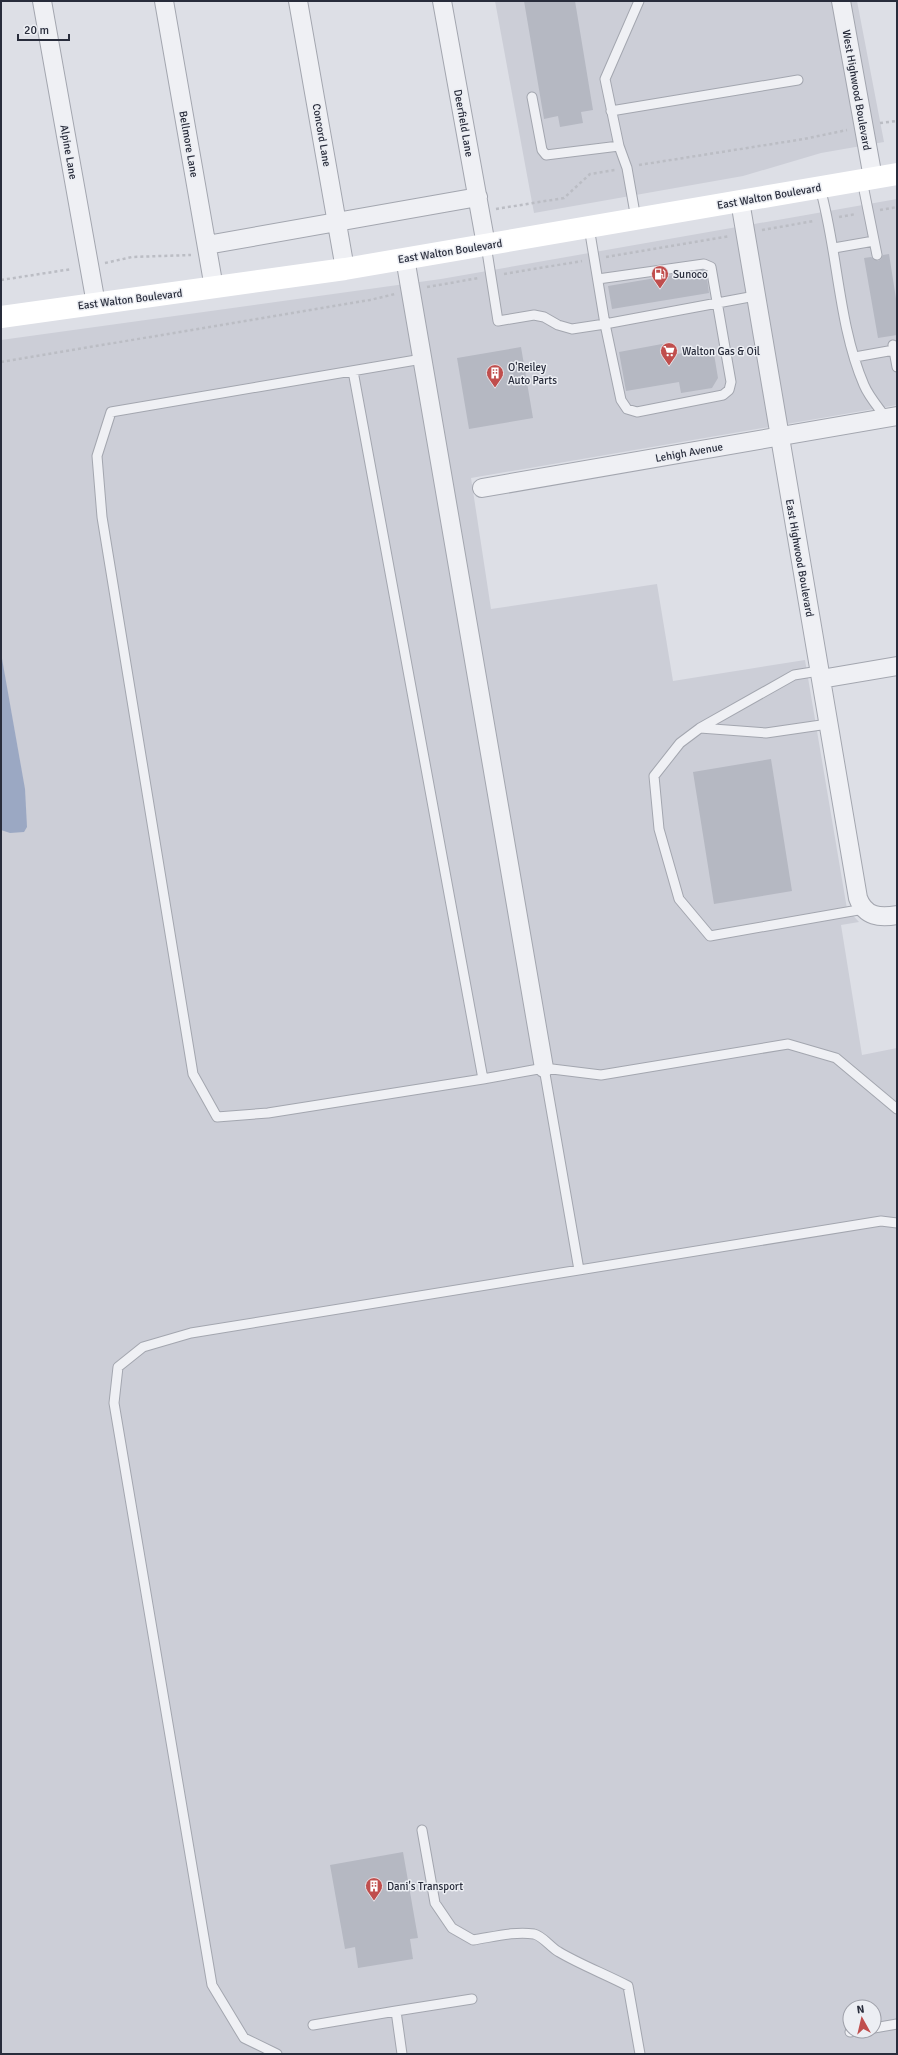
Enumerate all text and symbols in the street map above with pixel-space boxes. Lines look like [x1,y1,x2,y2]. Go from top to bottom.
scale bar [18,16,69,42]
text: 20 m [24,23,49,38]
street label: West Highwood Boulevard [839,29,874,152]
street label: Deerfield Lane [451,88,476,158]
street label: Concord Lane [310,102,333,168]
street label: Bellmore Lane [176,110,201,178]
street label: Alpine Lane [57,124,80,180]
street label: East Walton Boulevard [716,181,822,212]
street label: East Walton Boulevard [397,237,503,266]
fuel station icon: Sunoco [650,264,670,289]
place label: Sunoco [673,268,708,281]
street label: East Walton Boulevard [77,287,183,312]
supermarket icon: Walton Gas & Oil [659,341,679,366]
place label: Walton Gas & Oil [682,345,760,358]
place label: O'Reiley Auto Parts [508,361,557,387]
building icon: O'Reiley Auto Parts [485,363,505,388]
street label: Lehigh Avenue [654,440,724,465]
street label: East Highwood Boulevard [783,498,816,618]
building icon: Dani's Transport [364,1876,384,1901]
place label: Dani's Transport [387,1880,463,1893]
north arrow [842,1999,882,2039]
text: N [856,2003,865,2017]

